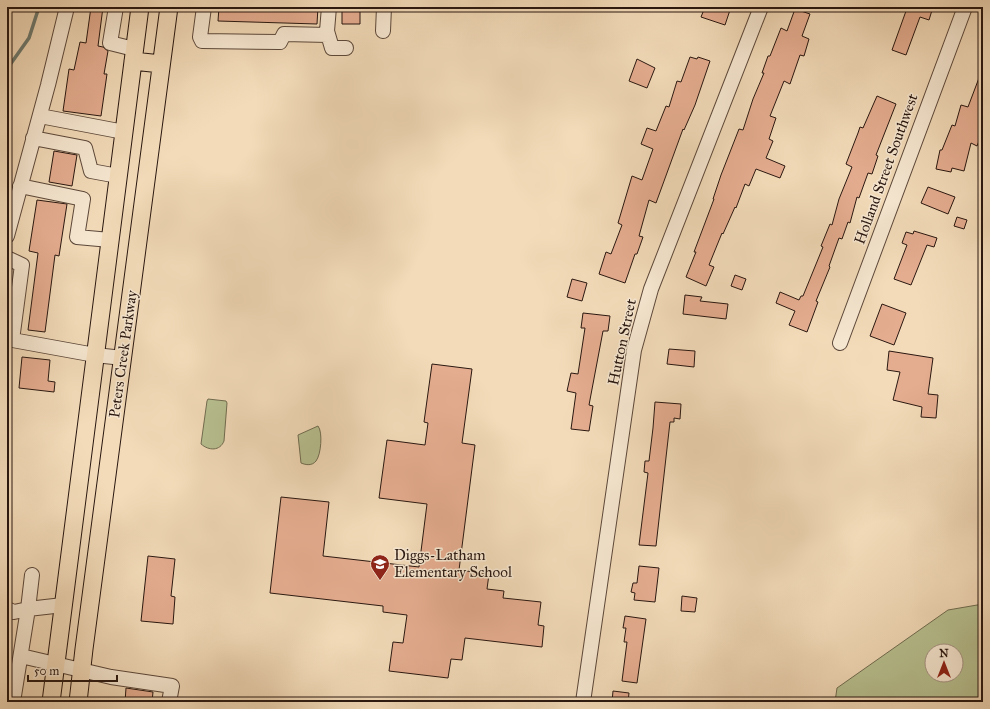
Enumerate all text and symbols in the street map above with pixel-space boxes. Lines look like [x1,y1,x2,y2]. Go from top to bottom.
street label: Holland Street Southwest [850,91,922,247]
street label: Peters Creek Parkway [105,288,141,419]
street label: Hutton Street [604,297,640,387]
place label: Diggs-Latham Elementary School [394,546,513,581]
school or university icon: Diggs-Latham Elementary School [369,553,391,581]
north arrow [924,643,964,683]
text: N [939,647,949,660]
scale bar [28,657,117,683]
text: 50 m [34,664,59,678]

